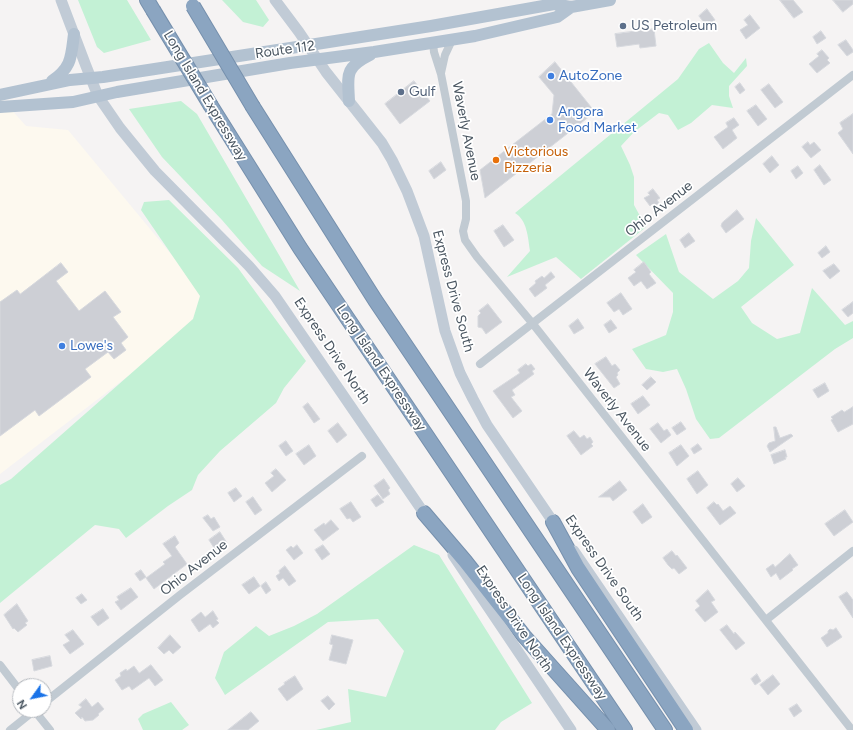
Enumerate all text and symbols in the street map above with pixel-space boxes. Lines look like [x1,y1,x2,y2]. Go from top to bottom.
place label: US Petroleum [631,18,717,34]
marker: US Petroleum [618,21,628,31]
street label: Long Island Expressway [159,28,251,164]
street label: Route 112 [254,37,316,63]
place label: AutoZone [559,68,622,84]
marker: AutoZone [546,71,556,81]
street label: Waverly Avenue [448,80,484,182]
place label: Gulf [409,84,436,100]
marker: Gulf [396,87,406,97]
place label: Angora Food Market [558,104,637,136]
marker: Angora Food Market [545,115,555,125]
place label: Victorious Pizzeria [504,144,568,176]
marker: Victorious Pizzeria [491,155,501,165]
street label: Ohio Avenue [622,177,696,241]
street label: Express Drive South [429,228,477,354]
street label: Express Drive North [290,295,374,407]
street label: Long Island Expressway [332,302,430,434]
place label: Lowe's [70,338,113,354]
marker: Lowe's [57,341,67,351]
street label: Waverly Avenue [579,365,655,455]
street label: Express Drive South [561,512,647,624]
street label: Ohio Avenue [157,536,231,600]
street label: Express Drive North [472,563,556,675]
street label: Long Island Expressway [513,571,611,703]
north arrow [12,678,52,718]
text: N [15,697,30,711]

